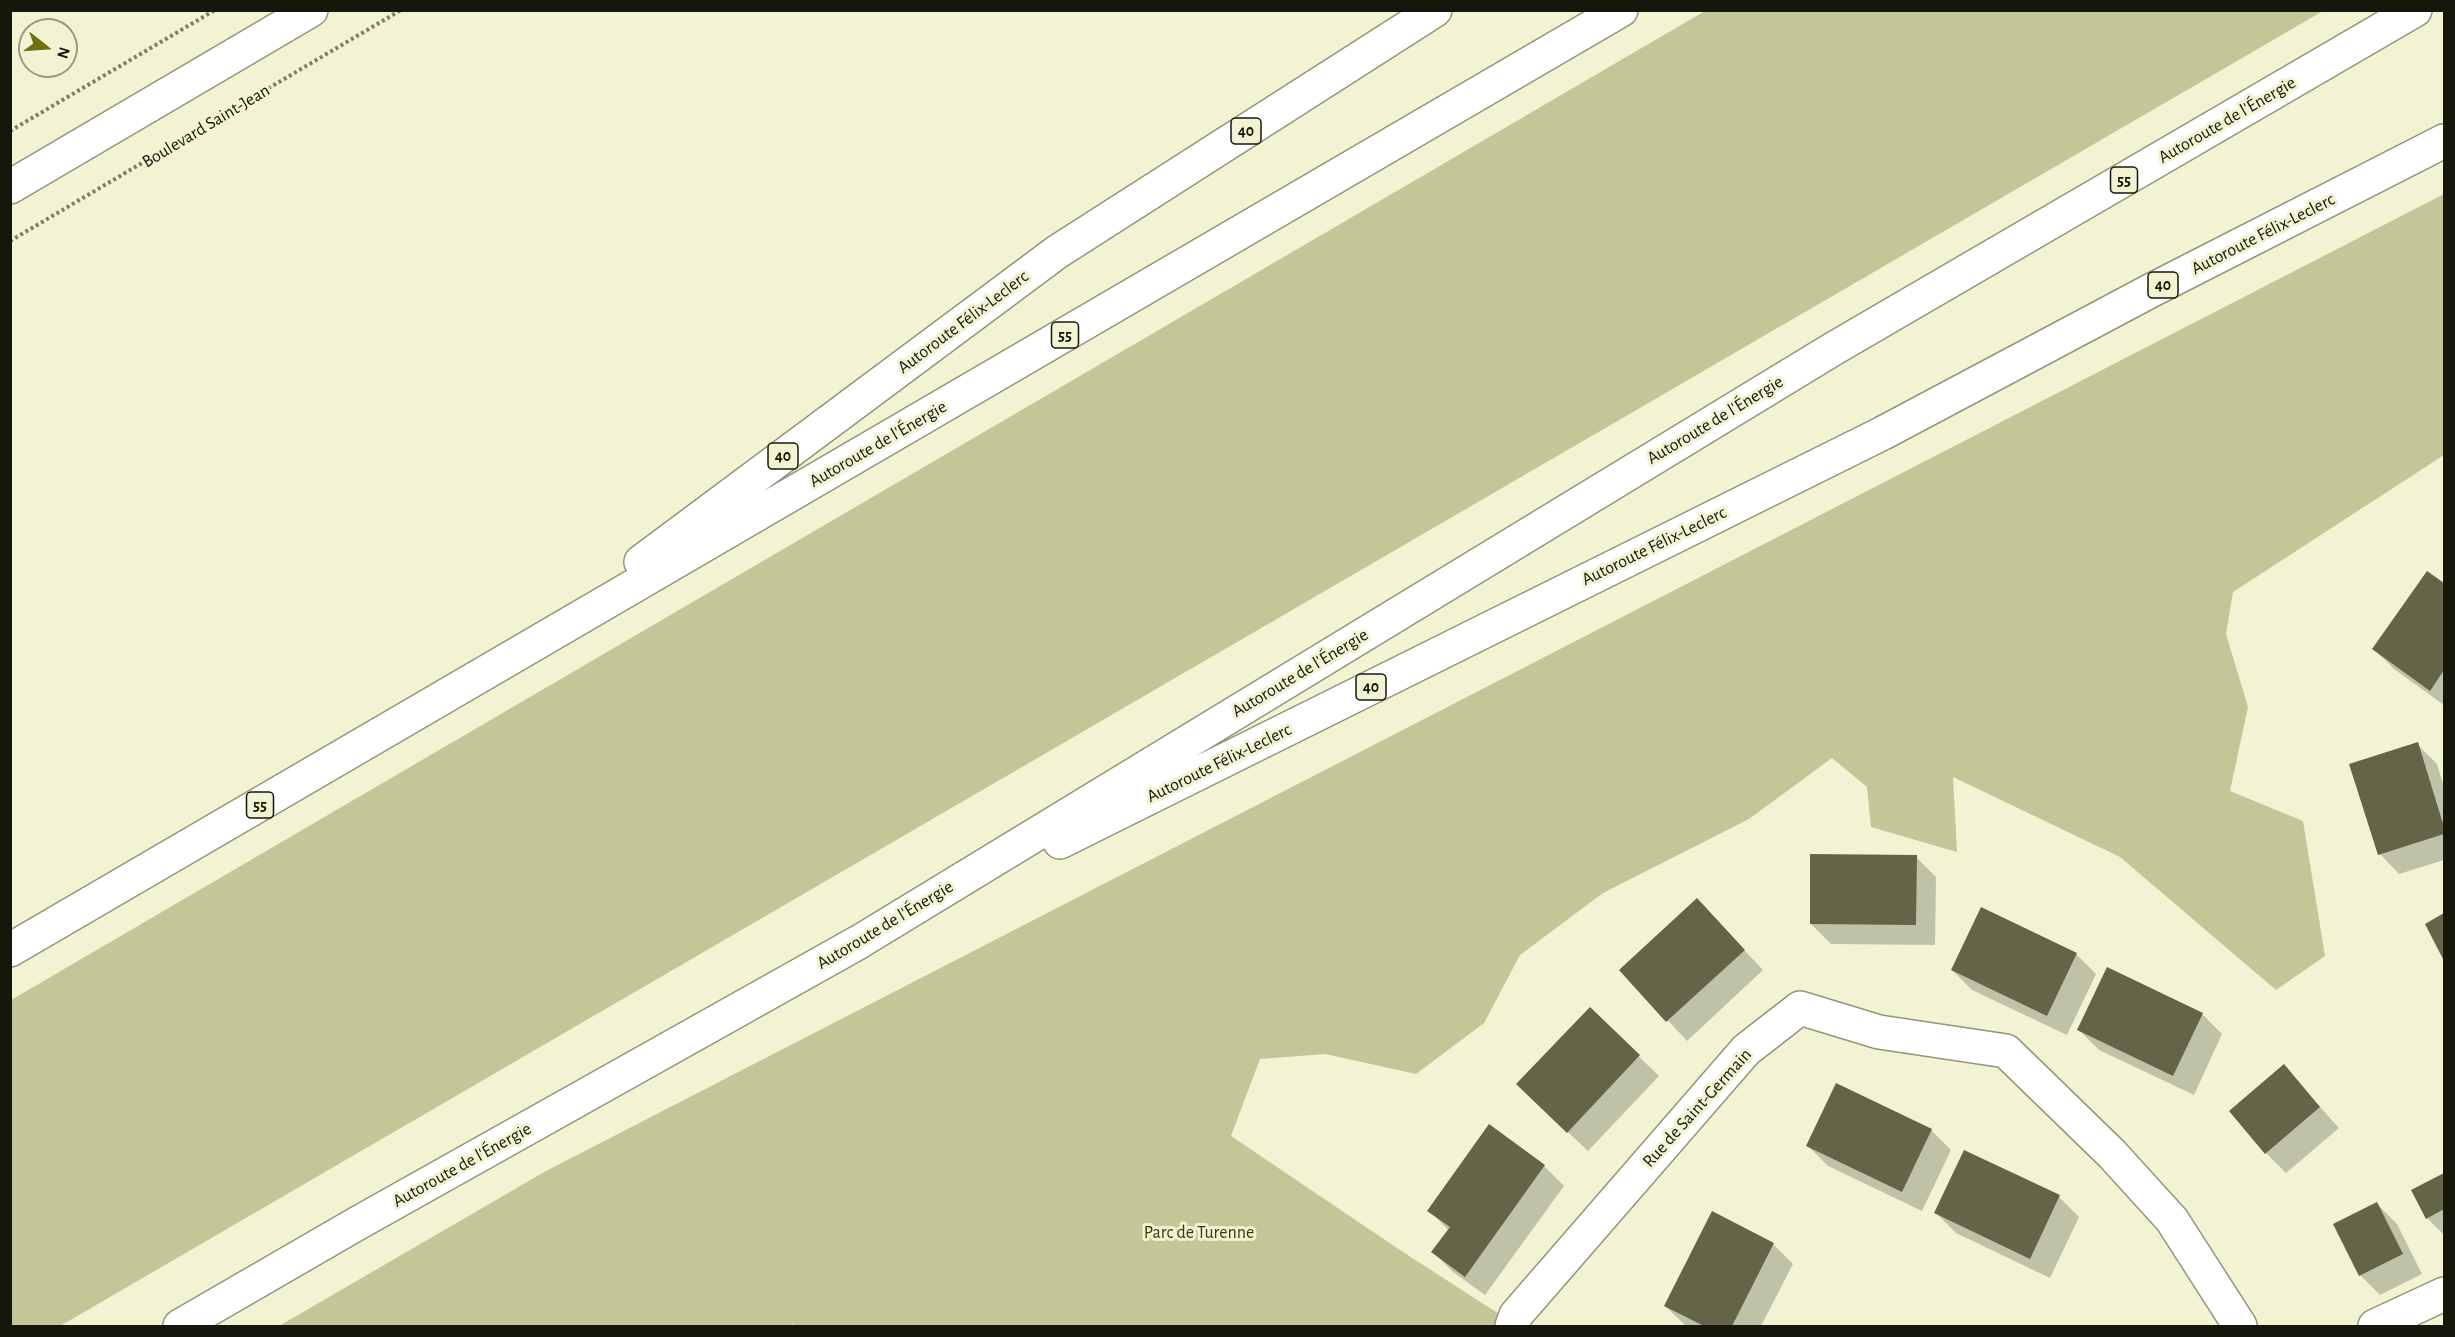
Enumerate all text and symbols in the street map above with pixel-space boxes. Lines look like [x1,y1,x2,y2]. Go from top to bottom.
north arrow [18,18,78,78]
text: N [54,45,73,60]
street label: Autoroute de l'Énergie [2154,72,2300,168]
street label: Boulevard Saint-Jean [138,79,274,173]
road number: 40 [1231,118,1261,144]
road number: 55 [2110,167,2138,193]
street label: Autoroute Félix-Leclerc [2188,188,2338,280]
street label: Autoroute Félix-Leclerc [893,266,1033,378]
road number: 40 [2148,272,2178,298]
road number: 55 [1052,322,1078,348]
street label: Autoroute de l'Énergie [1643,371,1787,469]
street label: Autoroute de l'Énergie [805,396,951,492]
road number: 40 [768,443,798,469]
street label: Autoroute Félix-Leclerc [1578,502,1730,590]
street label: Autoroute de l'Énergie [1228,624,1372,722]
road number: 40 [1356,674,1386,700]
street label: Autoroute Félix-Leclerc [1143,719,1295,807]
road number: 55 [246,792,274,818]
street label: Autoroute de l'Énergie [813,876,957,974]
street label: Rue de Saint-Germain [1638,1044,1756,1172]
street label: Autoroute de l'Énergie [389,1118,535,1212]
park label: Parc de Turenne [1144,1222,1254,1244]

